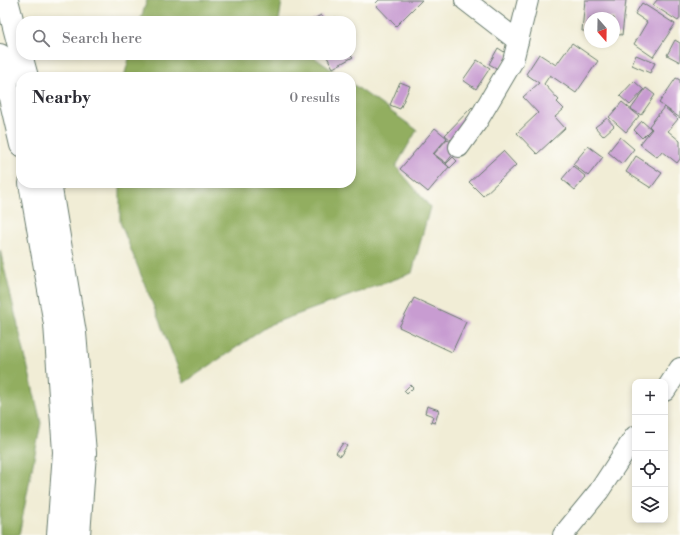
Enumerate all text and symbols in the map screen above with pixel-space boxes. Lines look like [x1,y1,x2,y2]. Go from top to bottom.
north arrow [584,12,620,48]
search box [16,16,356,60]
icon: search [30,27,52,49]
text: Search here [62,29,142,48]
text: Nearby [32,87,91,109]
text: 0 results [289,90,340,106]
map controls [632,379,668,523]
button: + [632,379,668,415]
button: − [632,415,668,451]
button: locate [632,451,668,487]
button: layers [632,487,668,523]

